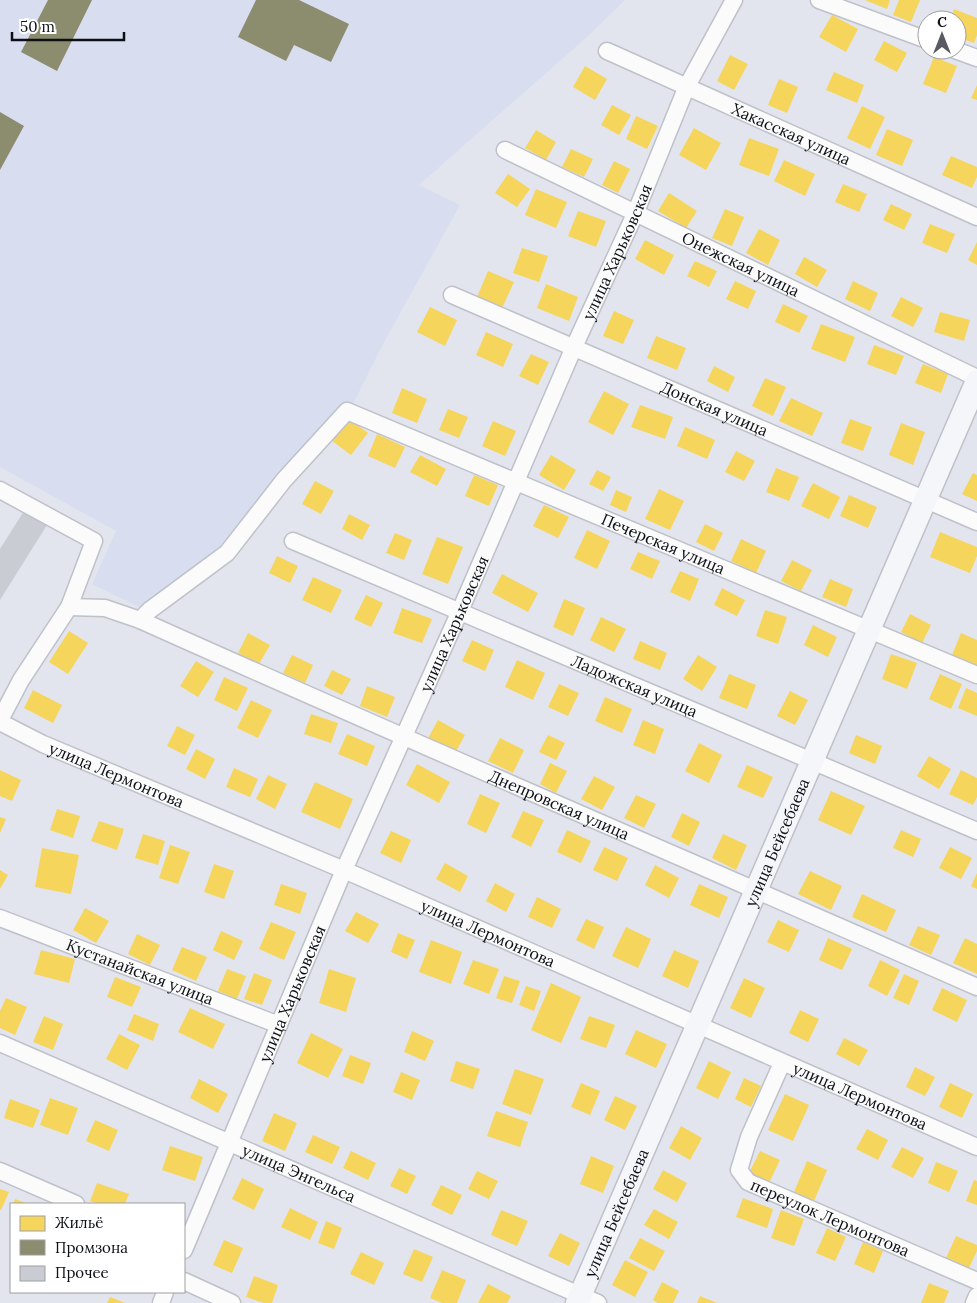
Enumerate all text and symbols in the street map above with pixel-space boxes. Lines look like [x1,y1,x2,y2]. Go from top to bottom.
scale bar [12,10,125,42]
north arrow [917,10,967,60]
text: С [937,13,947,31]
text: 50 m [20,17,55,36]
street label: Хакасская улица [729,98,854,169]
street label: улица Харьковская [578,181,656,323]
street label: Онежская улица [679,227,803,301]
street label: Донская улица [658,377,771,440]
street label: Печерская улица [599,509,728,578]
street label: улица Харьковская [415,553,493,695]
street label: Ладожская улица [569,650,701,721]
street label: улица Лермонтова [46,738,187,812]
street label: Днепровская улица [486,765,632,844]
street label: улица Бейсебаева [740,775,814,910]
street label: улица Лермонтова [418,895,558,971]
street label: улица Харьковская [254,922,330,1065]
street label: Кустанайская улица [64,934,217,1009]
street label: улица Лермонтова [790,1058,930,1134]
street label: улица Энгельса [239,1140,359,1206]
street label: улица Бейсебаева [579,1146,653,1281]
street label: переулок Лермонтова [748,1174,913,1261]
legend [10,1203,185,1293]
text: Жильё [55,1213,103,1232]
text: Промзона [55,1238,128,1257]
text: Прочее [55,1263,109,1282]

